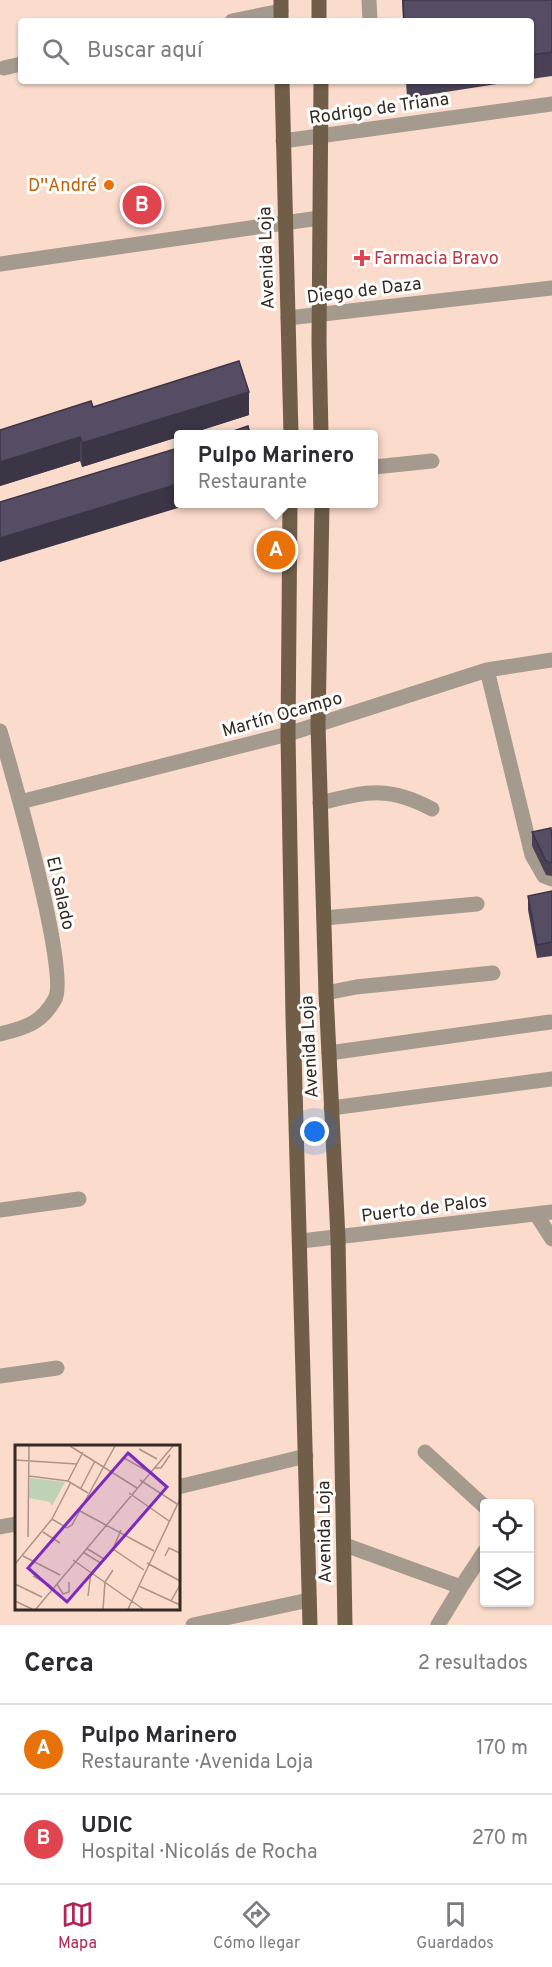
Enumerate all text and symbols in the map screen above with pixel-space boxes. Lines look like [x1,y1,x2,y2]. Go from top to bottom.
search box [18,18,534,84]
icon: search [39,35,72,68]
text: Buscar aquí [87,38,203,65]
street label: Rodrigo de Triana [308,88,451,131]
place label: D''André [28,175,97,198]
marker: D''André [102,178,116,192]
pin: B [122,182,162,228]
street label: Avenida Loja [254,206,281,310]
place label: Farmacia Bravo [374,248,499,271]
marker: Farmacia Bravo [355,251,369,265]
street label: Diego de Daza [306,273,423,310]
popup [174,430,378,508]
text: Pulpo Marinero [198,443,354,470]
text: Restaurante [198,470,307,496]
pin: A [256,528,296,572]
street label: Martín Ocampo [220,687,345,744]
street label: El Salado [40,854,79,932]
street label: Avenida Loja [296,995,325,1099]
your location [300,1117,329,1146]
street label: Puerto de Palos [360,1190,488,1229]
inset map [15,1445,180,1610]
street label: Avenida Loja [313,1480,338,1584]
map controls [480,1499,534,1607]
button: locate [480,1499,534,1553]
button: layers [480,1553,534,1607]
text: Cerca [24,1648,94,1681]
text: 2 resultados [418,1651,528,1677]
text: Pulpo Marinero [81,1723,237,1750]
text: A [36,1736,51,1762]
text: 170 m [476,1736,528,1762]
text: Restaurante · Avenida Loja [81,1750,313,1776]
text: UDIC [81,1813,133,1840]
text: B [37,1826,50,1852]
text: 270 m [472,1826,528,1852]
text: Hospital · Nicolás de Rocha [81,1840,318,1866]
tab: Mapa [58,1898,97,1954]
tab: Cómo llegar [213,1898,300,1954]
tab: Guardados [416,1898,494,1954]

